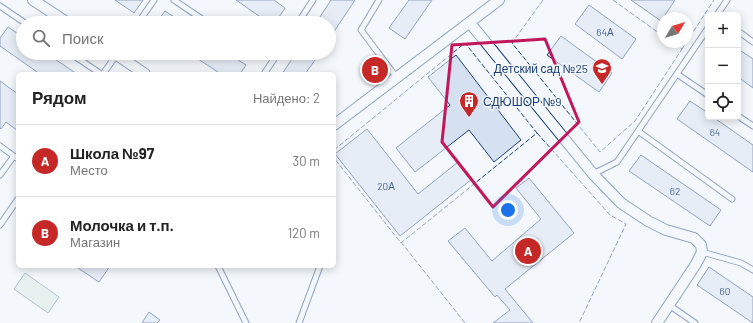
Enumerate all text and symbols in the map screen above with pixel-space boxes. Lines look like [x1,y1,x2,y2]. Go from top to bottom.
north arrow [657,12,693,48]
map controls [705,12,741,120]
button: + [705,12,741,48]
search box [16,16,336,60]
house number: 64А [596,26,614,38]
icon: search [30,27,52,49]
text: Поиск [62,29,104,47]
button: − [705,48,741,84]
pin: B [362,55,388,85]
school or university icon: Детский сад №25 [591,57,613,85]
place label: Детский сад №25 [494,61,588,76]
button: locate [705,84,741,120]
text: Рядом [32,87,87,107]
text: Найдено: 2 [253,90,320,106]
building icon: СДЮШОР №9 [458,90,480,118]
place label: СДЮШОР №9 [483,94,562,109]
house number: 64 [710,126,720,138]
text: Школа №97 [70,144,154,162]
text: A [41,153,49,169]
text: 30 m [293,153,320,169]
text: Место [70,162,108,178]
house number: 20А [377,180,395,192]
house number: 62 [670,185,680,197]
your location [498,200,518,220]
text: Молочка и т.п. [70,216,174,234]
text: B [41,225,49,241]
text: 120 m [288,225,320,241]
text: Магазин [70,234,120,250]
pin: A [515,236,541,266]
house number: 60 [720,285,730,297]

